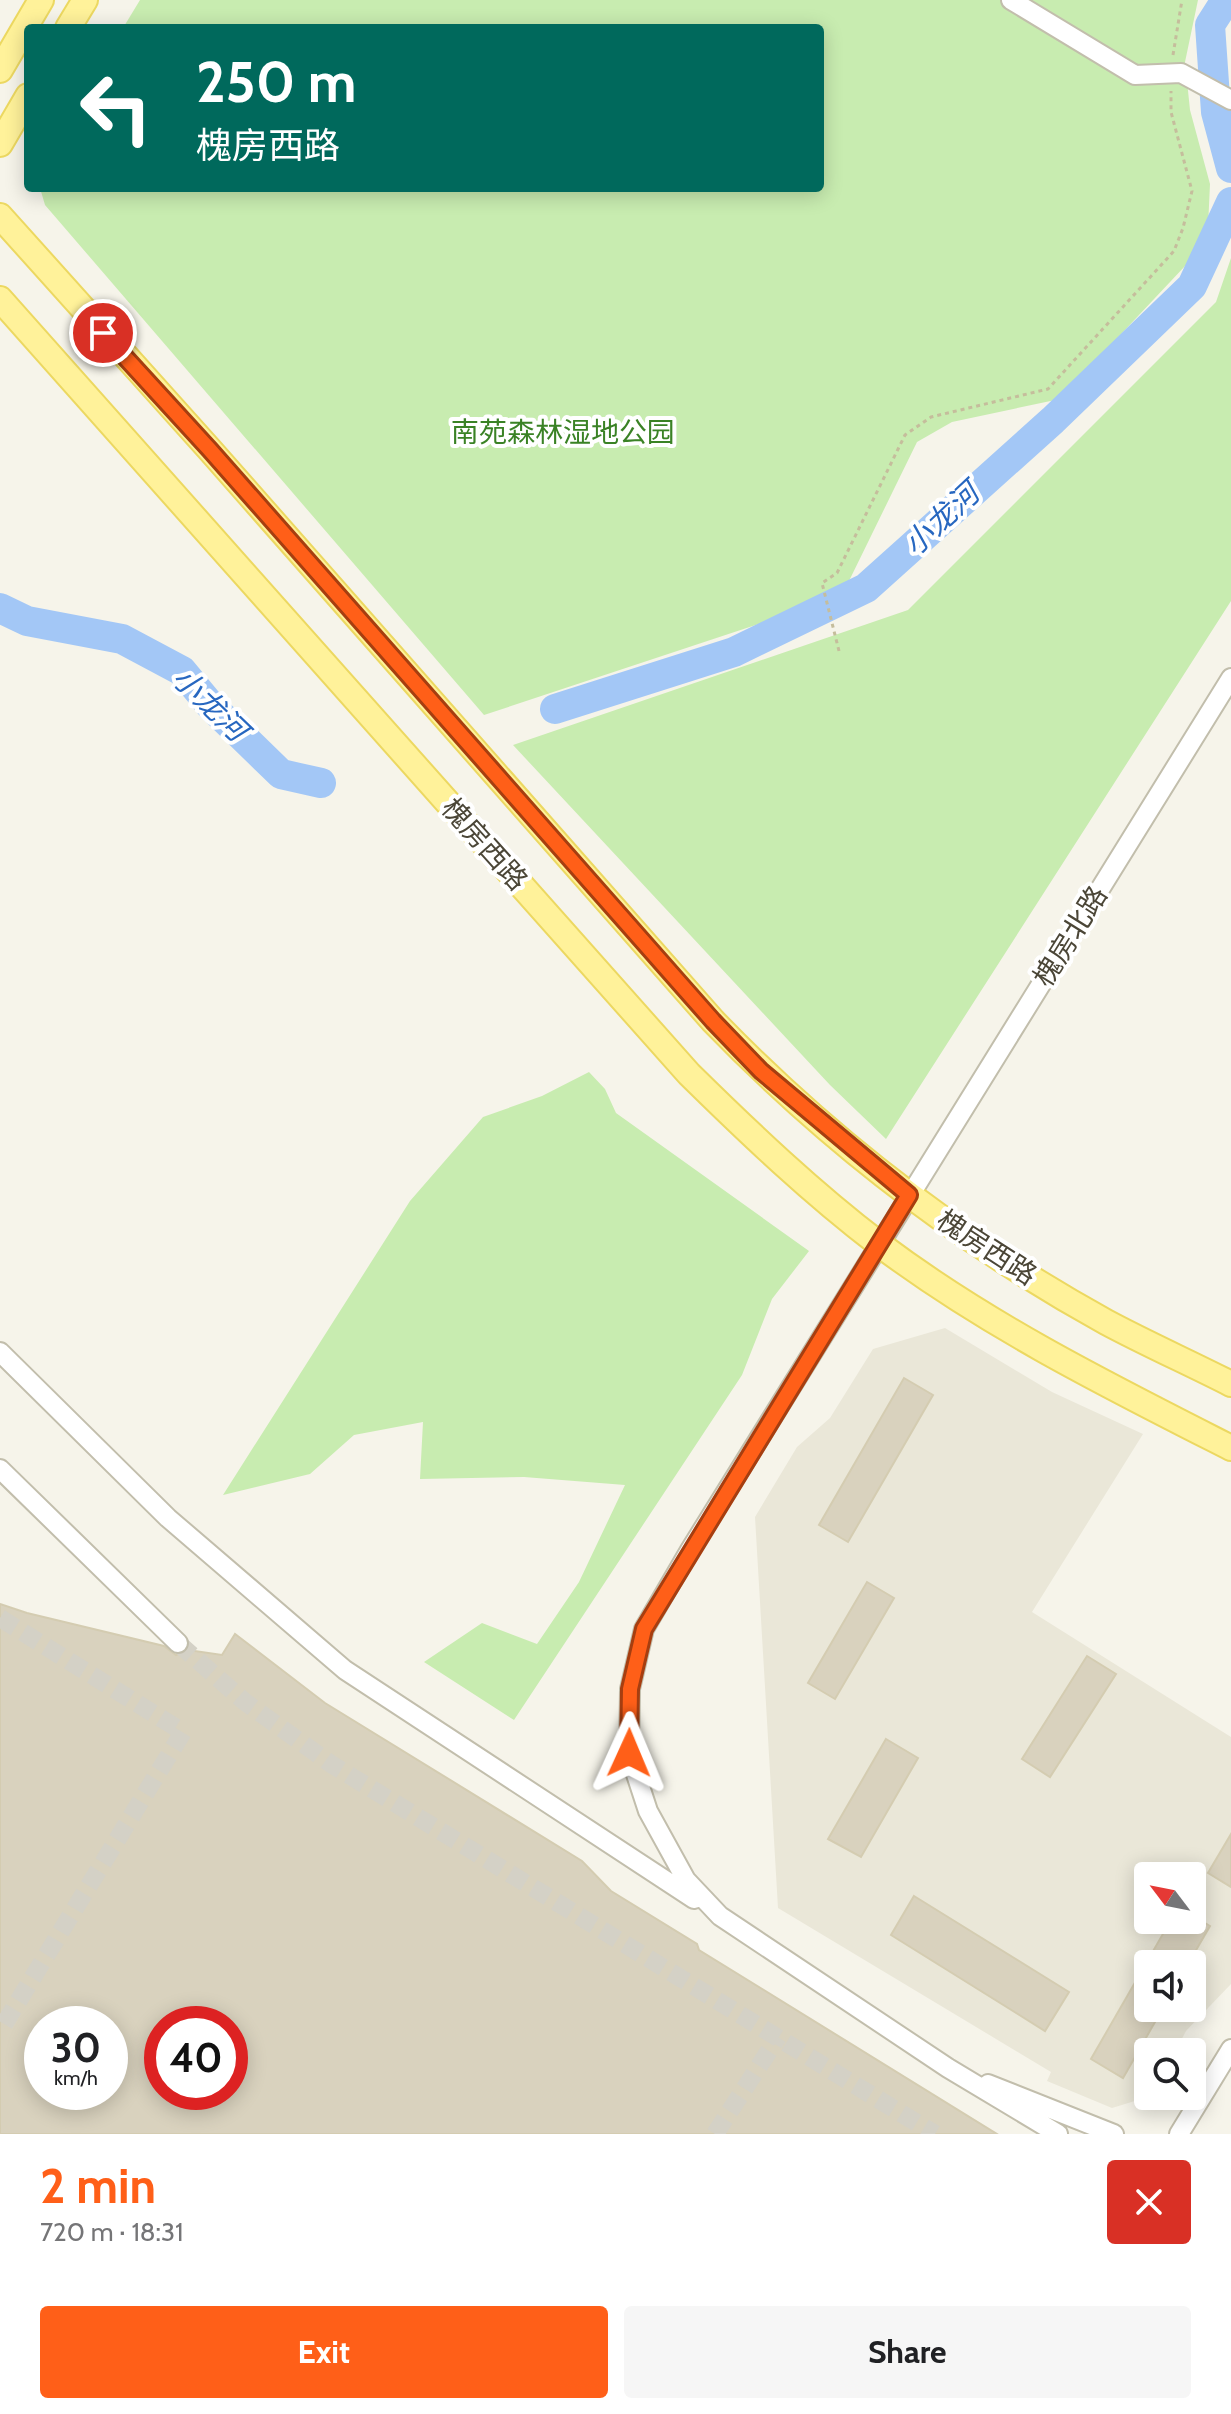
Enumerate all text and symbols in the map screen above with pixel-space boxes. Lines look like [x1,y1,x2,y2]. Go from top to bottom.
text: 250 m [196,48,357,116]
icon: left [64,56,168,160]
text: 槐房西路 [196,123,340,167]
pin [69,299,137,367]
icon: arrive [81,311,125,355]
park label: 南苑森林湿地公园 [451,415,675,449]
water label: 小龙河 [895,471,990,563]
water label: 小龙河 [165,659,259,752]
street label: 槐房西路 [435,791,535,897]
street label: 槐房北路 [1026,879,1114,993]
street label: 槐房西路 [931,1202,1043,1292]
position arrow [587,1711,671,1795]
north arrow [1134,1862,1206,1934]
map controls [1134,1862,1206,2110]
button: sound [1134,1950,1206,2022]
speed limit sign: 40 [144,2006,248,2110]
text: 30 [51,2023,101,2072]
button: search [1134,2038,1206,2110]
text: km/h [54,2066,98,2090]
text: 2 min [40,2157,156,2215]
button: close [1107,2160,1191,2244]
text: 720 m · 18:31 [40,2216,184,2248]
button: Exit [40,2306,608,2398]
button: Share [624,2306,1191,2398]

